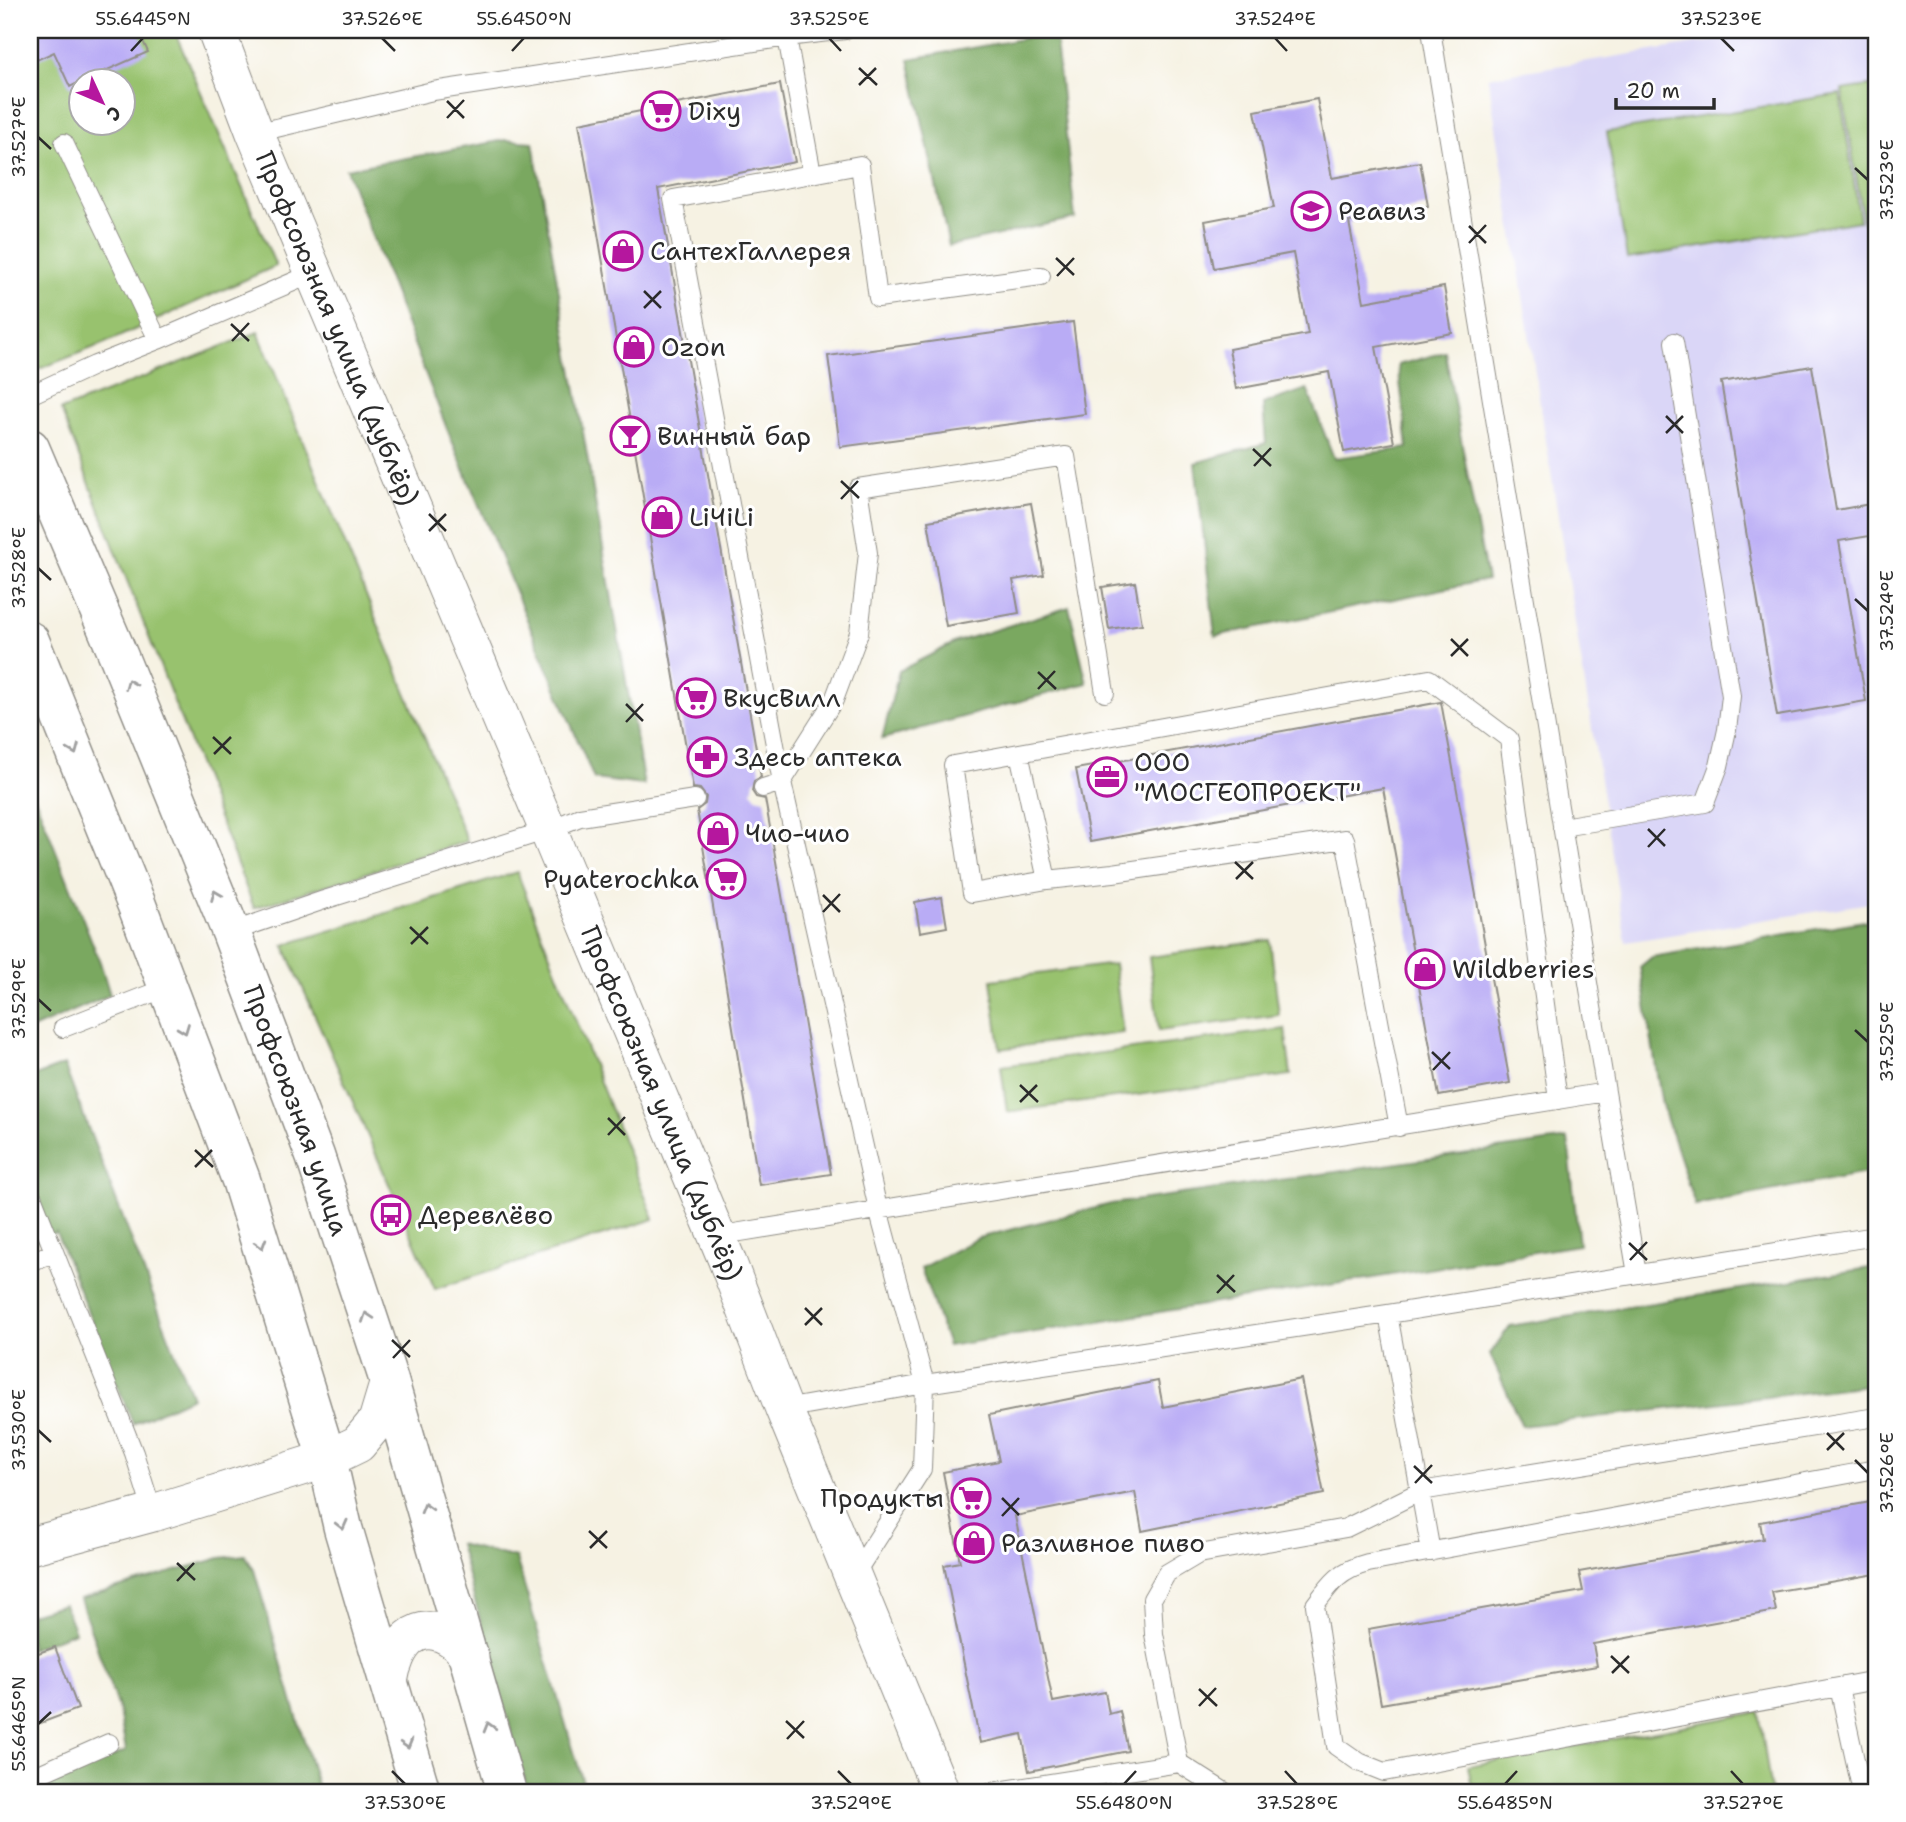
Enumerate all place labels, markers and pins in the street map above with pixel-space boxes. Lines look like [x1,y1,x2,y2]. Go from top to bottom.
supermarket icon: Dixy [640,90,682,132]
place label: Dixy [688,93,741,128]
school or university icon: Реавиз [1290,190,1332,232]
place label: Реавиз [1338,193,1426,228]
shop icon: СантехГаллерея [602,230,644,272]
place label: СантехГаллерея [650,233,851,268]
shop icon: Ozon [613,326,655,368]
place label: Ozon [661,329,726,364]
bar icon: Винный бар [609,415,651,457]
place label: Винный бар [657,418,811,453]
shop icon: LiЧiLi [641,496,683,538]
place label: LiЧiLi [689,499,754,534]
supermarket icon: ВкусВилл [675,677,717,719]
place label: ВкусВилл [723,680,841,715]
pharmacy icon: Здесь аптека [686,736,728,778]
place label: Здесь аптека [734,739,902,774]
place label: ООО "МОСГЕОПРОЕКТ" [1134,744,1361,809]
office icon: ООО "МОСГЕОПРОЕКТ" [1086,756,1128,798]
shop icon: Чио-чио [697,812,739,854]
place label: Чио-чио [745,815,850,850]
supermarket icon: Pyaterochka [705,858,747,900]
place label: Pyaterochka [543,861,699,896]
shop icon: Wildberries [1404,948,1446,990]
place label: Wildberries [1452,951,1595,986]
bus stop icon: Деревлёво [370,1194,412,1236]
place label: Деревлёво [418,1197,553,1232]
supermarket icon: Продукты [950,1477,992,1519]
place label: Продукты [820,1480,944,1515]
shop icon: Разливное пиво [953,1522,995,1564]
place label: Разливное пиво [1001,1525,1205,1560]

